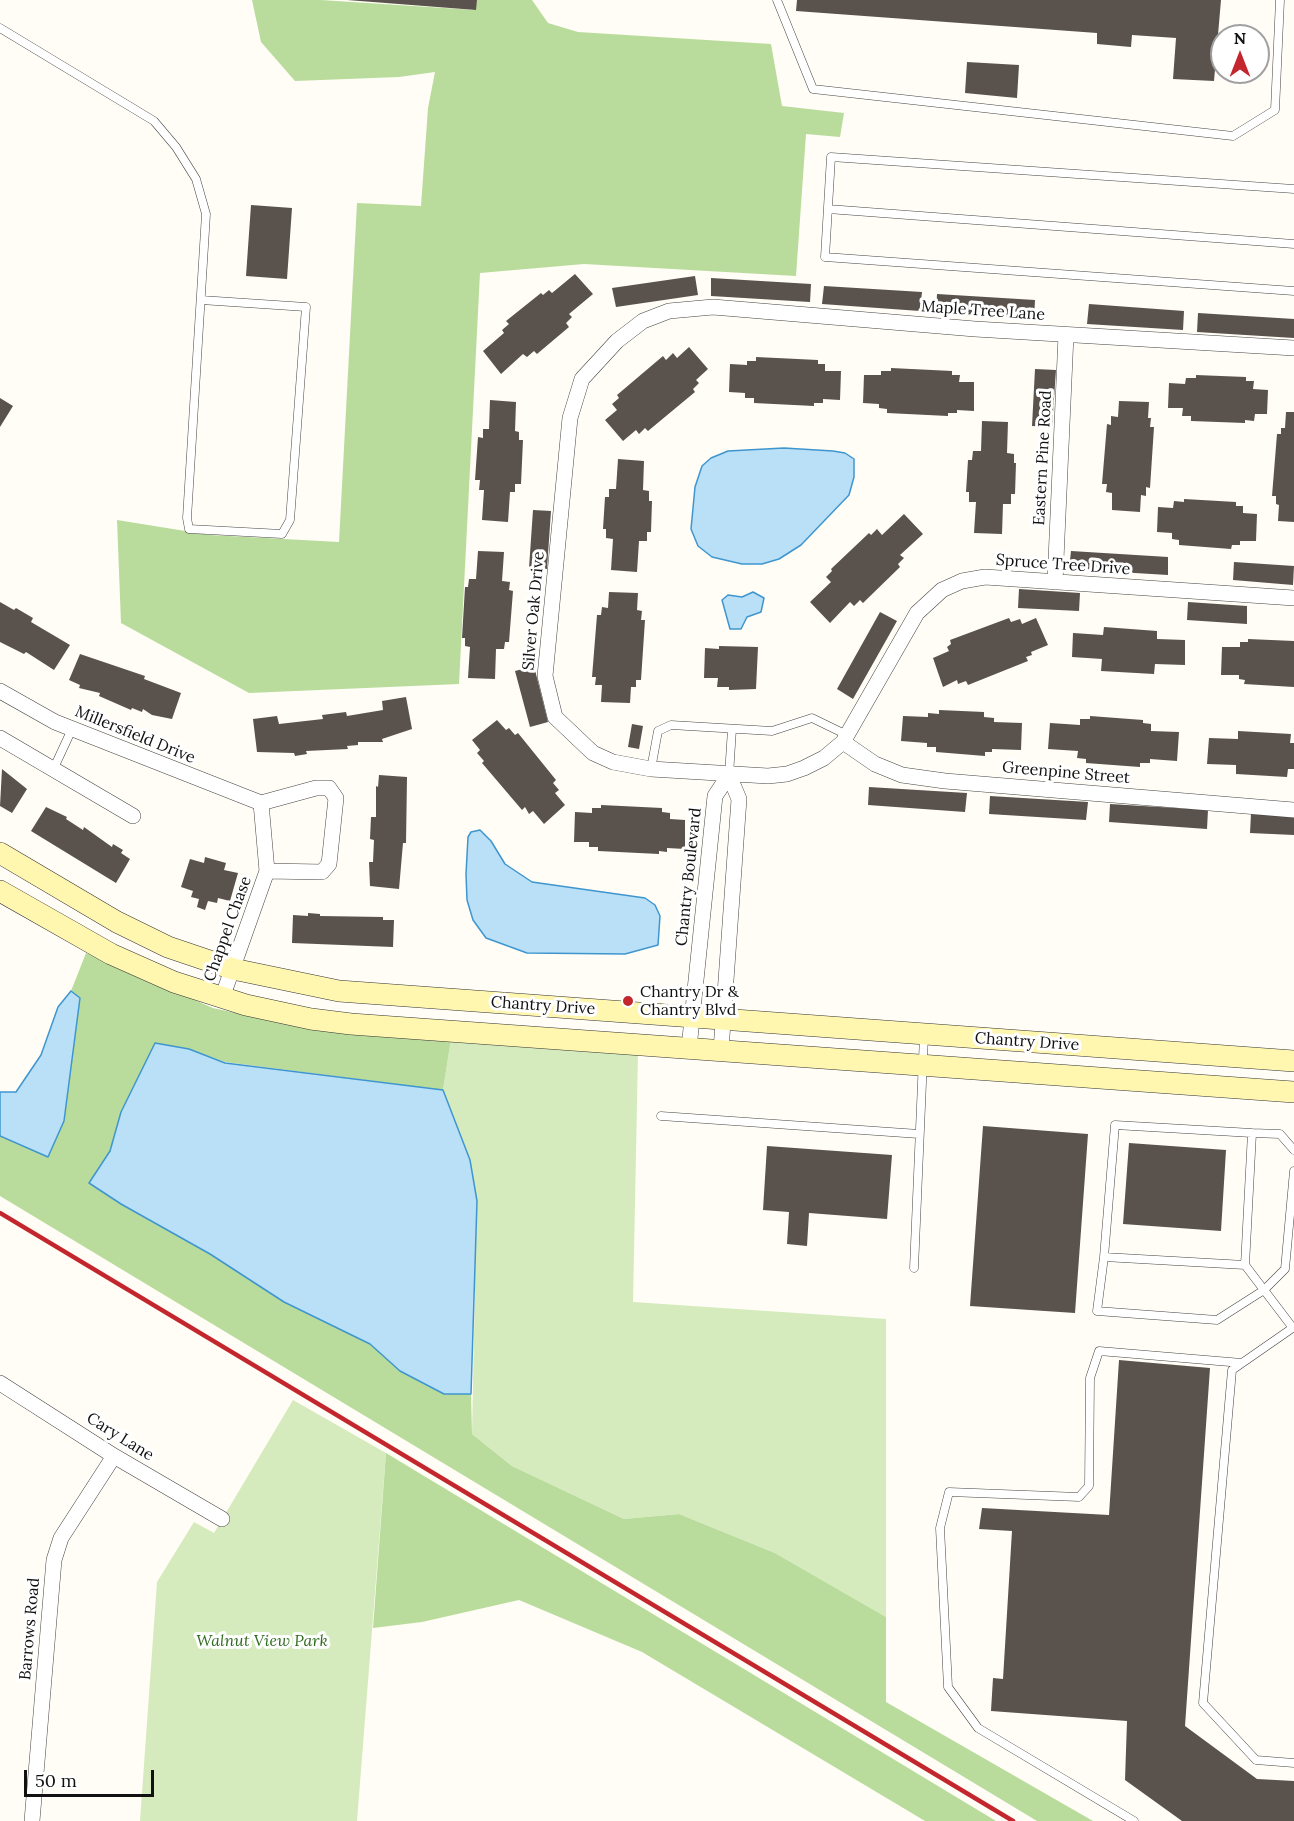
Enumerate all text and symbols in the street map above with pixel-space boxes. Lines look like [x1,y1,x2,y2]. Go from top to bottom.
north arrow [1210,24,1270,84]
text: N [1234,28,1246,48]
street label: Maple Tree Lane [920,297,1046,325]
street label: Eastern Pine Road [1030,390,1056,526]
street label: Silver Oak Drive [519,551,549,671]
street label: Spruce Tree Drive [995,551,1131,579]
street label: Millersfield Drive [72,702,198,768]
street label: Greenpine Street [1001,758,1131,788]
street label: Chantry Boulevard [672,807,706,947]
street label: Chappel Chase [200,874,256,984]
place label: Chantry Dr & Chantry Blvd [640,982,739,1020]
street label: Chantry Drive [490,993,596,1019]
marker: Chantry Dr & Chantry Blvd [621,994,635,1008]
street label: Chantry Drive [974,1029,1080,1055]
street label: Cary Lane [83,1409,157,1465]
street label: Barrows Road [16,1577,44,1681]
park label: Walnut View Park [196,1631,328,1651]
scale bar [27,1758,158,1796]
text: 50 m [35,1769,77,1792]

